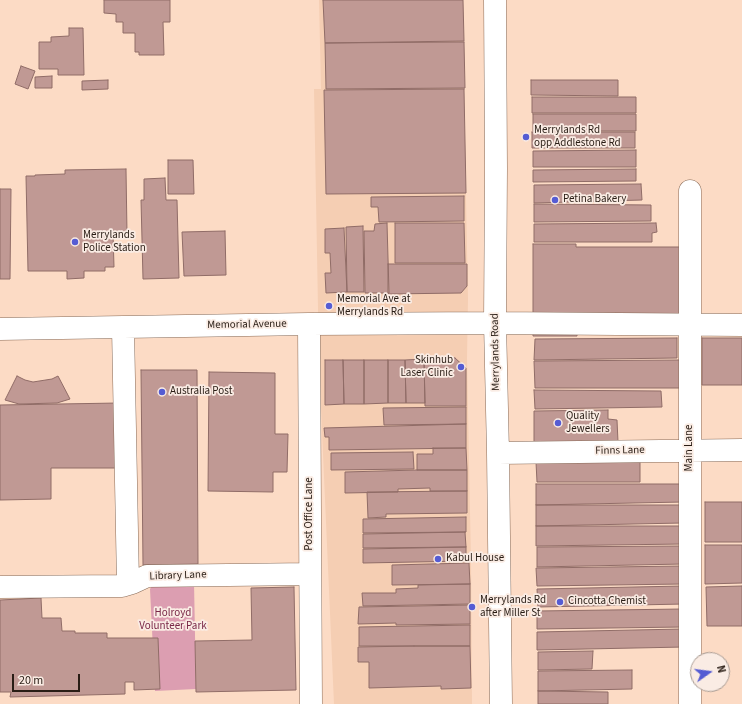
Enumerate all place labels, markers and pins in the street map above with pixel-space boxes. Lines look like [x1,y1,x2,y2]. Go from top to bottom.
place label: Merrylands Rd opp Addlestone Rd [534,124,621,150]
marker: Merrylands Rd opp Addlestone Rd [521,132,531,142]
place label: Petina Bakery [563,193,626,207]
marker: Petina Bakery [550,195,560,205]
place label: Merrylands Police Station [83,229,146,255]
marker: Merrylands Police Station [70,237,80,247]
place label: Memorial Ave at Merrylands Rd [337,293,410,319]
marker: Memorial Ave at Merrylands Rd [324,301,334,311]
place label: Skinhub Laser Clinic [400,354,453,380]
marker: Skinhub Laser Clinic [456,362,466,372]
place label: Australia Post [170,385,232,399]
marker: Australia Post [157,387,167,397]
place label: Quality Jewellers [566,410,610,436]
marker: Quality Jewellers [553,418,563,428]
place label: Kabul House [446,552,504,566]
marker: Kabul House [433,554,443,564]
place label: Merrylands Rd after Miller St [480,594,546,620]
place label: Cincotta Chemist [568,595,646,609]
marker: Cincotta Chemist [555,597,565,607]
marker: Merrylands Rd after Miller St [467,602,477,612]

